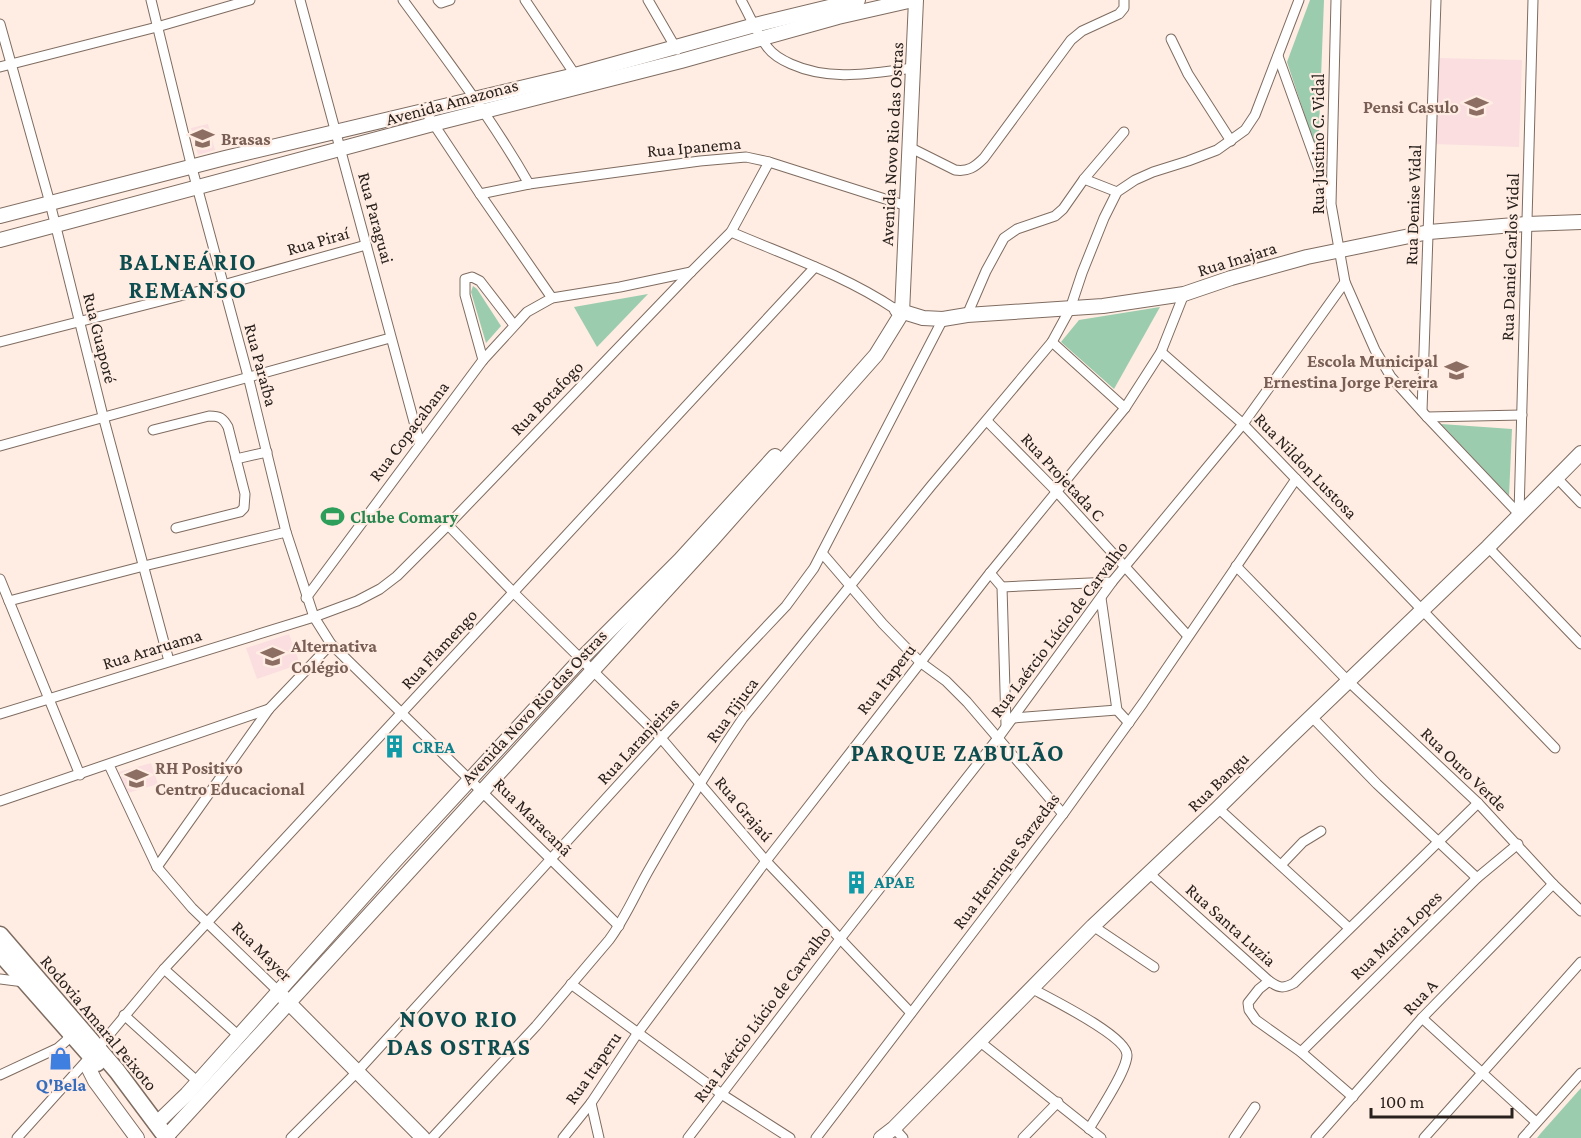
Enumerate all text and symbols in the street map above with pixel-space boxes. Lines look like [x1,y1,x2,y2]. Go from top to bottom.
street label: Avenida Novo Rio das Ostras [877,41,907,247]
street label: Rua Justino C. Vidal [1308,73,1328,215]
street label: Avenida Amazonas [384,75,520,129]
school or university icon: Pensi Casulo [1464,94,1490,120]
place label: Pensi Casulo [1363,97,1459,117]
school or university icon: Brasas [190,126,216,152]
place label: Brasas [221,129,271,149]
street label: Rua Ipanema [646,133,742,161]
street label: Rua Denise Vidal [1401,144,1425,266]
street label: Rua Paraguai [354,170,398,266]
street label: Rua Daniel Carlos Vidal [1497,172,1523,341]
street label: Rua Piraí [285,222,353,259]
street label: Rua Inajara [1195,238,1279,281]
district label: BALNEÁRIO REMANSO [119,248,257,303]
street label: Rua Guaporé [79,291,121,385]
street label: Rua Paraíba [240,321,282,409]
place label: Escola Municipal Ernestina Jorge Pereira [1263,351,1438,392]
street label: Rua Botafogo [507,357,587,439]
school or university icon: Escola Municipal Ernestina Jorge Pereira [1443,358,1469,384]
street label: Rua Copacabana [365,377,453,485]
street label: Rua Nildon Lustosa [1250,409,1362,523]
street label: Rua Projetada C [1016,429,1109,526]
sports icon: Clube Comary [319,504,345,530]
place label: Clube Comary [350,507,459,527]
street label: Rua Laércio Lúcio de Carvalho [986,537,1132,721]
street label: Rua Flamengo [397,605,481,693]
street label: Rua Araruama [100,624,204,674]
street label: Avenida Novo Rio das Ostras [457,625,611,789]
place label: Alternativa Colégio [290,636,377,677]
street label: Rua Itaperu [852,639,920,718]
school or university icon: Alternativa Colégio [260,643,286,669]
street label: Rua Tijuca [702,674,763,747]
street label: Rua Laranjeiras [593,694,684,789]
street label: Rua Ouro Verde [1417,723,1511,815]
building icon: CREA [381,734,407,760]
place label: CREA [412,737,455,757]
district label: PARQUE ZABULÃO [851,739,1065,766]
street label: Rua Bangu [1183,748,1253,816]
place label: RH Positivo Centro Educacional [155,758,305,799]
school or university icon: RH Positivo Centro Educacional [124,765,150,791]
street label: Rua Grajaú [710,772,777,847]
street label: Rua Maracanã [490,774,576,860]
street label: Rua Henrique Sarzedas [948,789,1064,933]
building icon: APAE [843,869,869,895]
place label: APAE [873,872,915,892]
street label: Rua Santa Luzia [1182,879,1280,971]
street label: Rua Maria Lopes [1346,886,1446,984]
street label: Rua Mayer [228,917,297,986]
street label: Rua Laércio Lúcio de Carvalho [689,922,835,1106]
street label: Rodovia Amaral Peixoto [37,951,161,1095]
street label: Rua A [1399,975,1442,1019]
district label: NOVO RIO DAS OSTRAS [387,1005,531,1060]
street label: Rua Itaperu [561,1028,626,1108]
shop icon: Q'Bela [48,1046,74,1072]
place label: Q'Bela [36,1075,86,1095]
scale bar [1371,1081,1512,1119]
text: 100 m [1380,1092,1425,1112]

